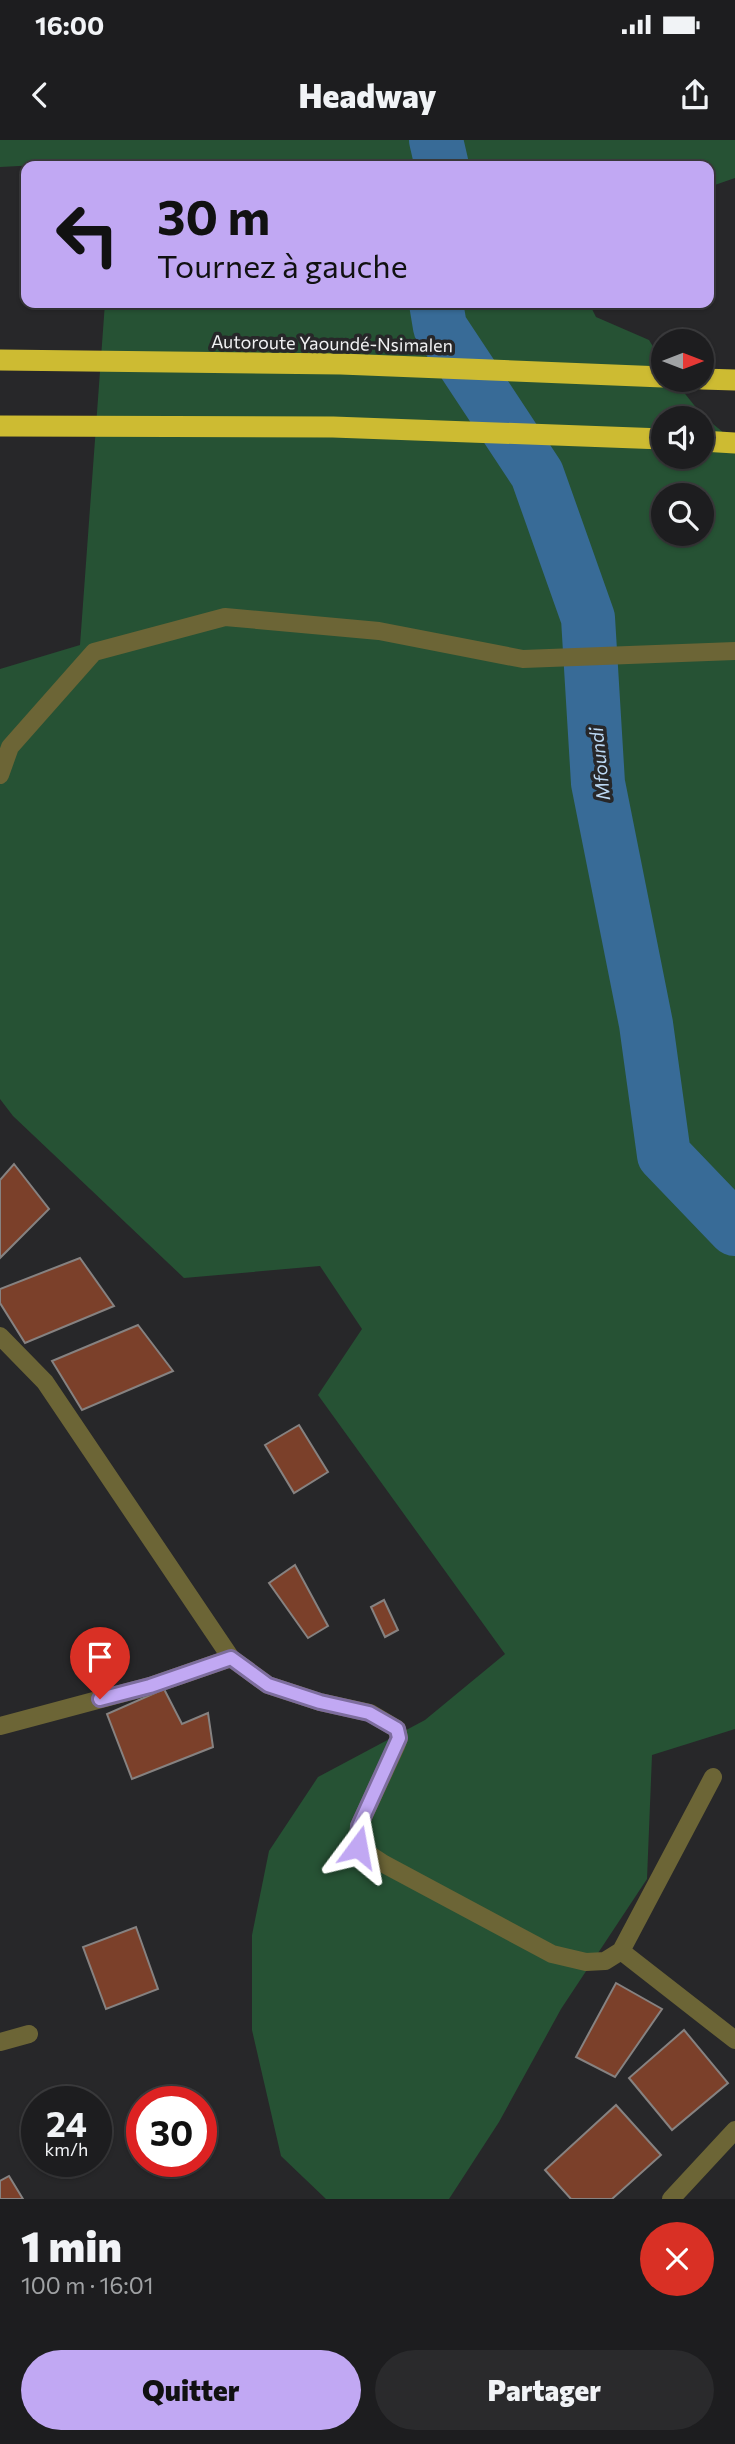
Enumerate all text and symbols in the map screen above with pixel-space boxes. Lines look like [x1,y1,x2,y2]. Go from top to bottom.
text: 16:00 [35,9,104,40]
text: Headway [299,75,436,115]
icon: back [21,76,59,114]
icon: share [676,76,714,114]
text: 30 m [157,185,270,245]
icon: left [42,189,133,280]
text: Tournez à gauche [157,245,408,285]
north arrow [651,329,714,392]
map controls [651,329,714,546]
street label: Autoroute Yaoundé-Nsimalen [211,330,453,356]
button: sound [651,406,714,469]
button: search [651,483,714,546]
water label: Mfoundi [584,725,614,802]
pin [70,1627,130,1699]
icon: arrive [81,1638,119,1676]
position arrow [321,1810,395,1884]
speed limit sign: 30 [126,2086,217,2177]
text: 24 [46,2101,87,2144]
text: km/h [45,2138,88,2160]
text: 1 min [21,2219,122,2271]
button: close [640,2222,714,2296]
text: 100 m · 16:01 [21,2271,154,2299]
button: Quitter [21,2350,361,2430]
button: Partager [375,2350,714,2430]

